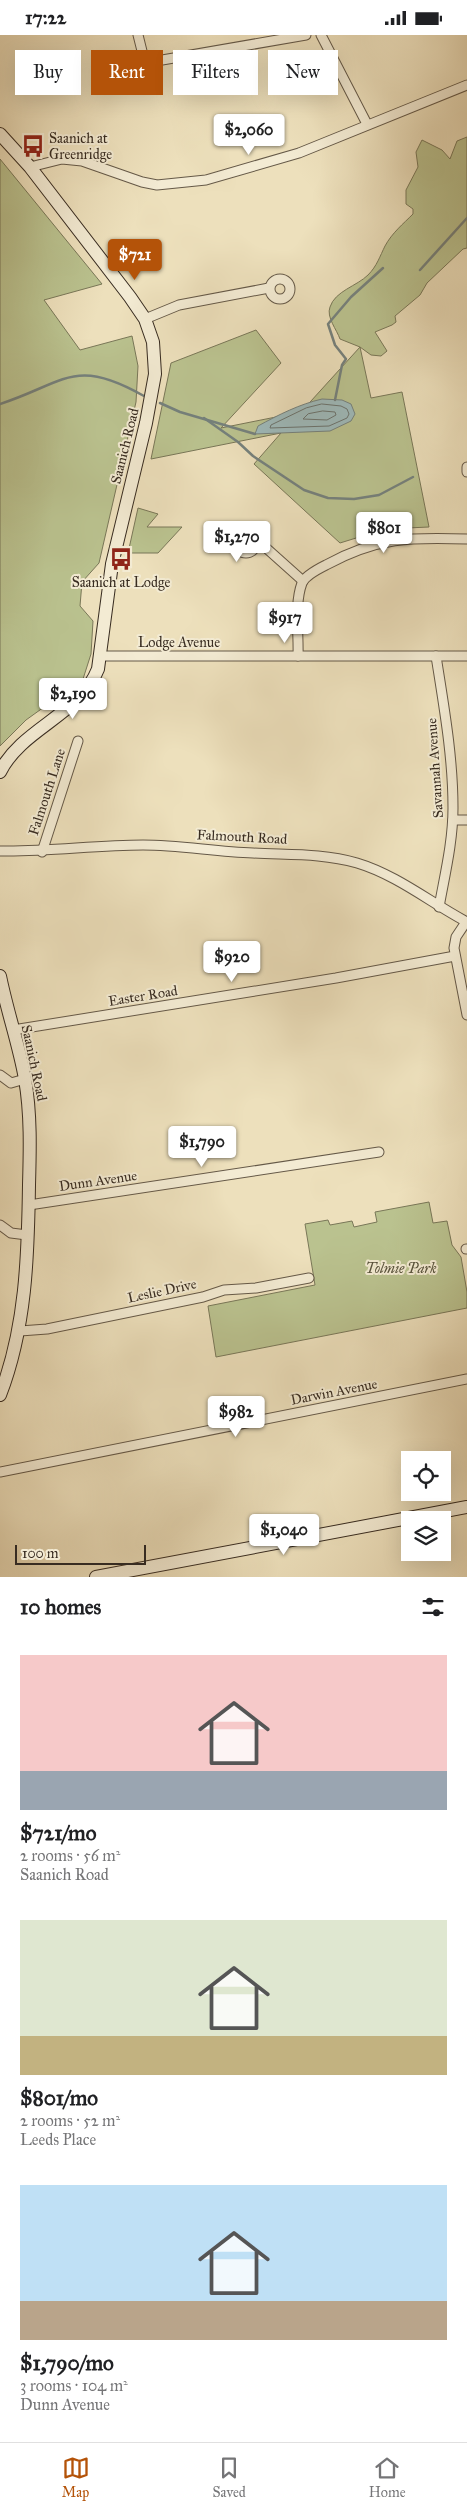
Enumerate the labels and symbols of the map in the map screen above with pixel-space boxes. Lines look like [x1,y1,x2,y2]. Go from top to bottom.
pin: $2,060 [208,113,290,156]
place label: Saanich at Greenridge [49,130,112,163]
bus stop icon: Saanich at Greenridge [20,133,46,159]
pin: $721 [105,239,165,281]
street label: Saanich Road [107,406,143,486]
pin: $801 [354,511,414,554]
pin: $1,270 [196,521,278,563]
bus stop icon: Saanich at Lodge [108,546,134,572]
place label: Saanich at Lodge [72,574,171,591]
pin: $917 [255,601,315,644]
street label: Lodge Avenue [138,634,220,651]
pin: $2,190 [32,677,114,720]
street label: Savannah Avenue [423,717,447,819]
street label: Falmouth Lane [25,746,69,838]
street label: Falmouth Road [196,826,288,848]
pin: $920 [202,941,262,983]
street label: Easter Road [107,982,179,1010]
street label: Saanich Road [18,1023,50,1103]
pin: $1,790 [161,1125,243,1168]
street label: Dunn Avenue [58,1167,138,1195]
park label: Tolmie Park [366,1260,437,1277]
street label: Leslie Drive [126,1275,198,1307]
street label: Darwin Avenue [289,1375,379,1409]
pin: $982 [206,1395,266,1438]
pin: $1,040 [243,1513,325,1556]
scale bar [15,1542,146,1565]

